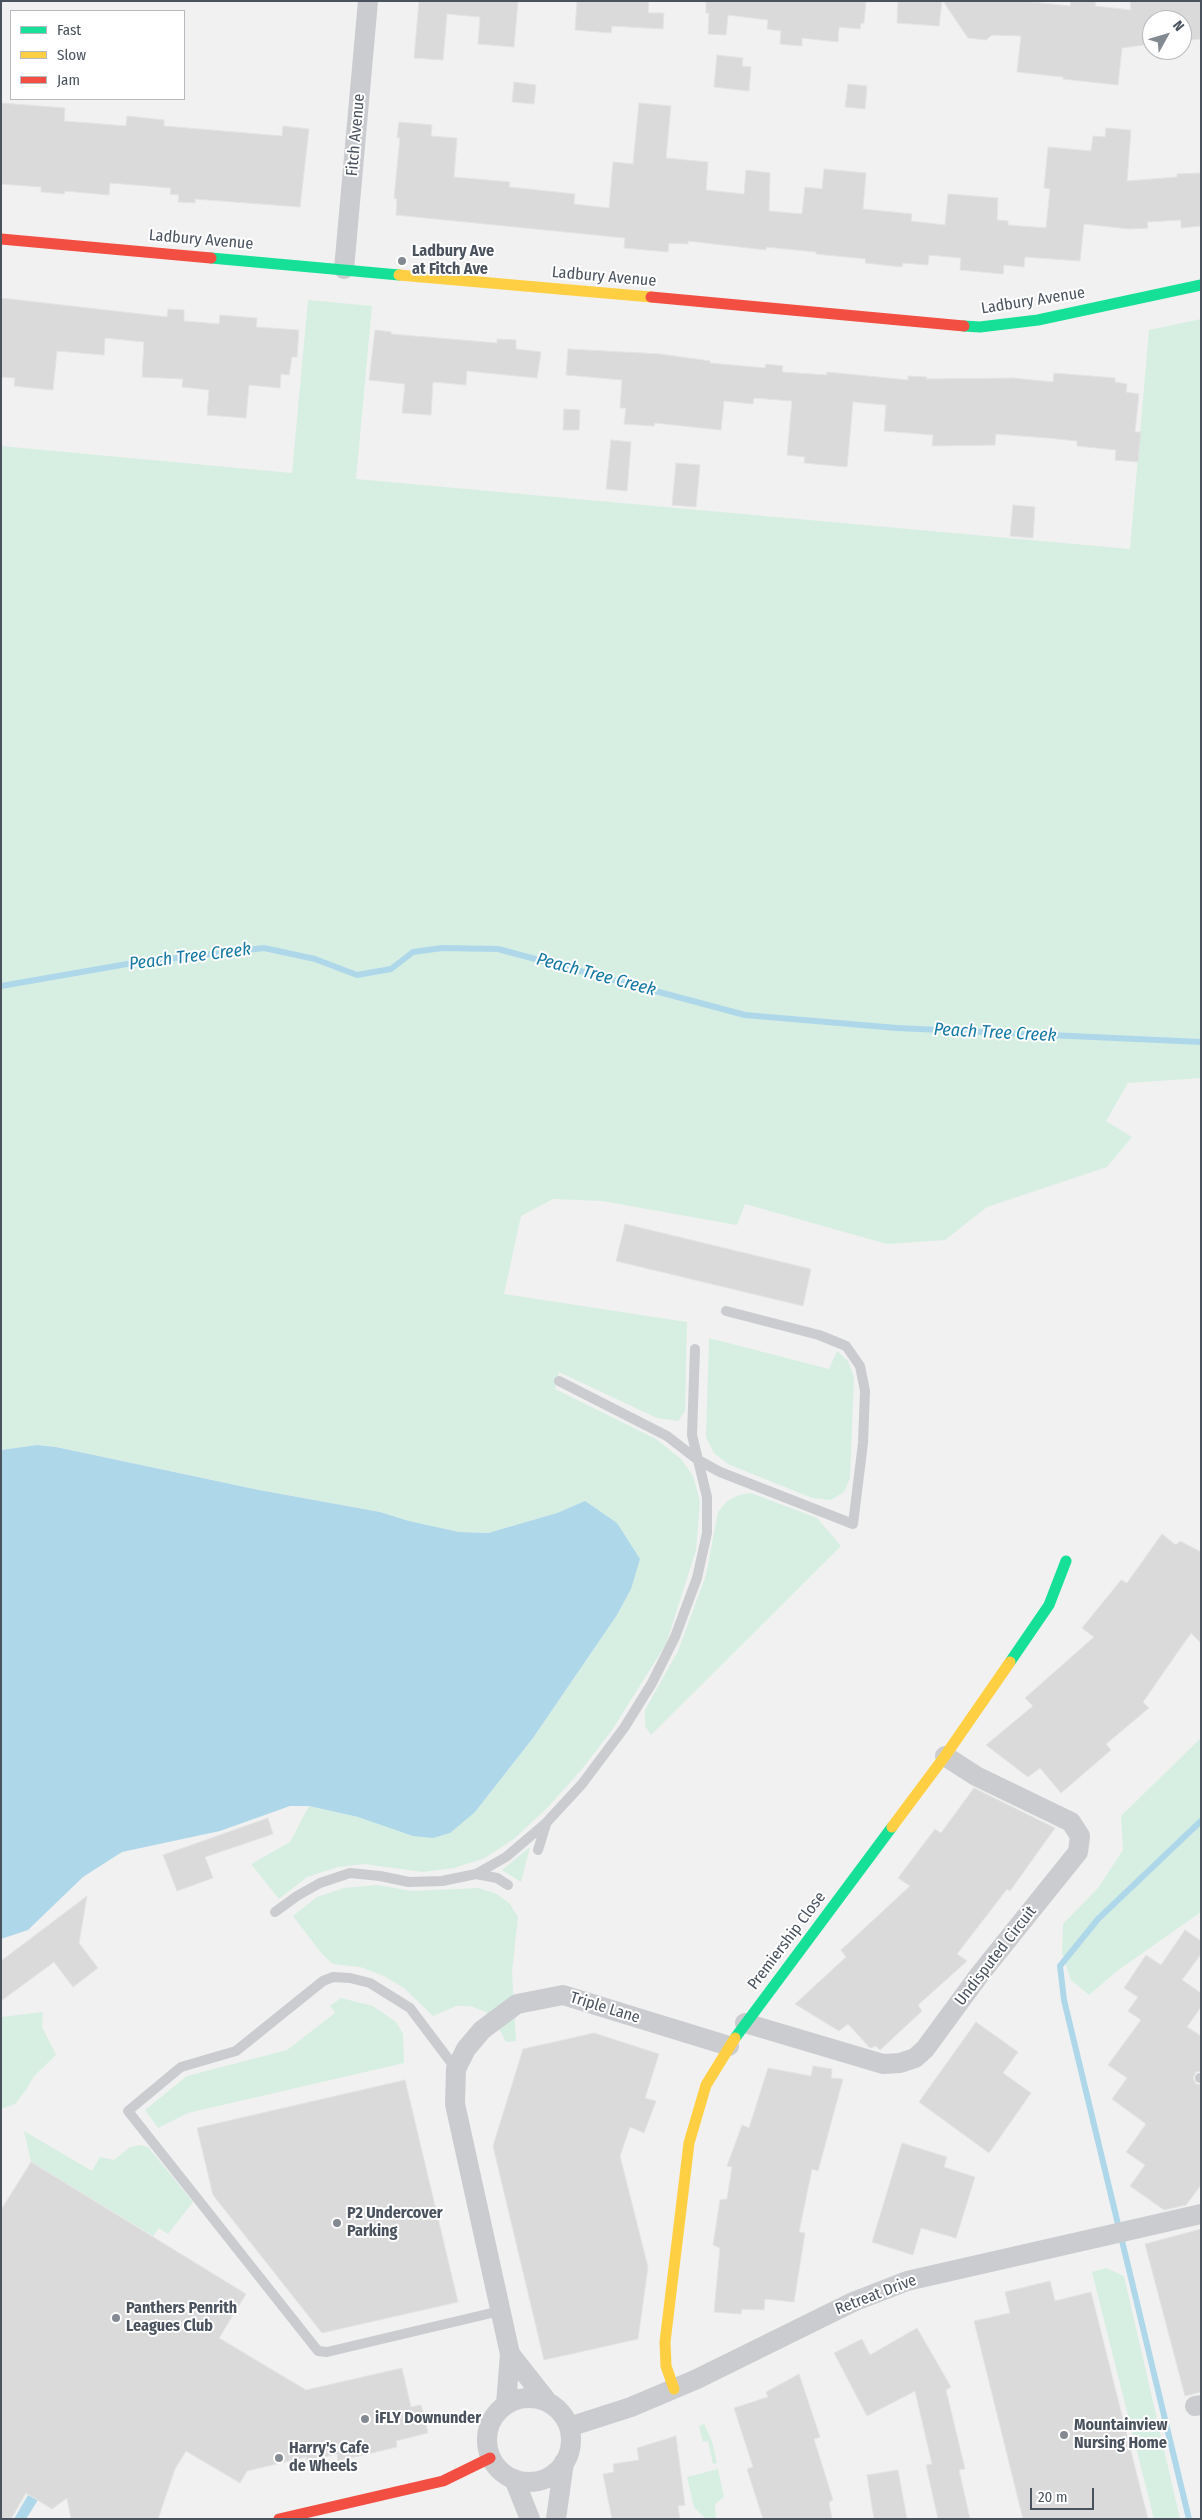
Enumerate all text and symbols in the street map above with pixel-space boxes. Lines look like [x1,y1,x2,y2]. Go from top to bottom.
legend [10,10,185,100]
north arrow [1142,10,1192,60]
text: N [1169,17,1188,34]
text: Fast [57,21,81,39]
text: Slow [57,46,86,64]
text: Jam [57,71,80,89]
street label: Fitch Avenue [343,93,369,177]
street label: Ladbury Avenue [148,226,254,254]
place label: Ladbury Ave at Fitch Ave [412,242,494,280]
marker: Ladbury Ave at Fitch Ave [396,255,408,267]
street label: Ladbury Avenue [551,263,657,291]
street label: Ladbury Avenue [980,283,1086,319]
water label: Peach Tree Creek [128,939,252,975]
water label: Peach Tree Creek [534,949,658,1001]
water label: Peach Tree Creek [933,1019,1057,1047]
street label: Premiership Close [744,1888,830,1994]
street label: Undisputed Circuit [951,1902,1041,2010]
street label: Triple Lane [568,1988,642,2028]
place label: P2 Undercover Parking [347,2204,443,2242]
marker: P2 Undercover Parking [331,2217,343,2229]
street label: Retreat Drive [833,2271,919,2319]
place label: Panthers Penrith Leagues Club [126,2299,237,2337]
marker: Panthers Penrith Leagues Club [110,2312,122,2324]
place label: iFLY Downunder [375,2409,481,2429]
marker: iFLY Downunder [359,2413,371,2425]
place label: Mountainview Nursing Home [1074,2416,1167,2454]
marker: Mountainview Nursing Home [1058,2429,1070,2441]
place label: Harry's Cafe de Wheels [289,2439,369,2477]
marker: Harry's Cafe de Wheels [273,2452,285,2464]
scale bar [1032,2478,1096,2510]
text: 20 m [1038,2488,1068,2506]

